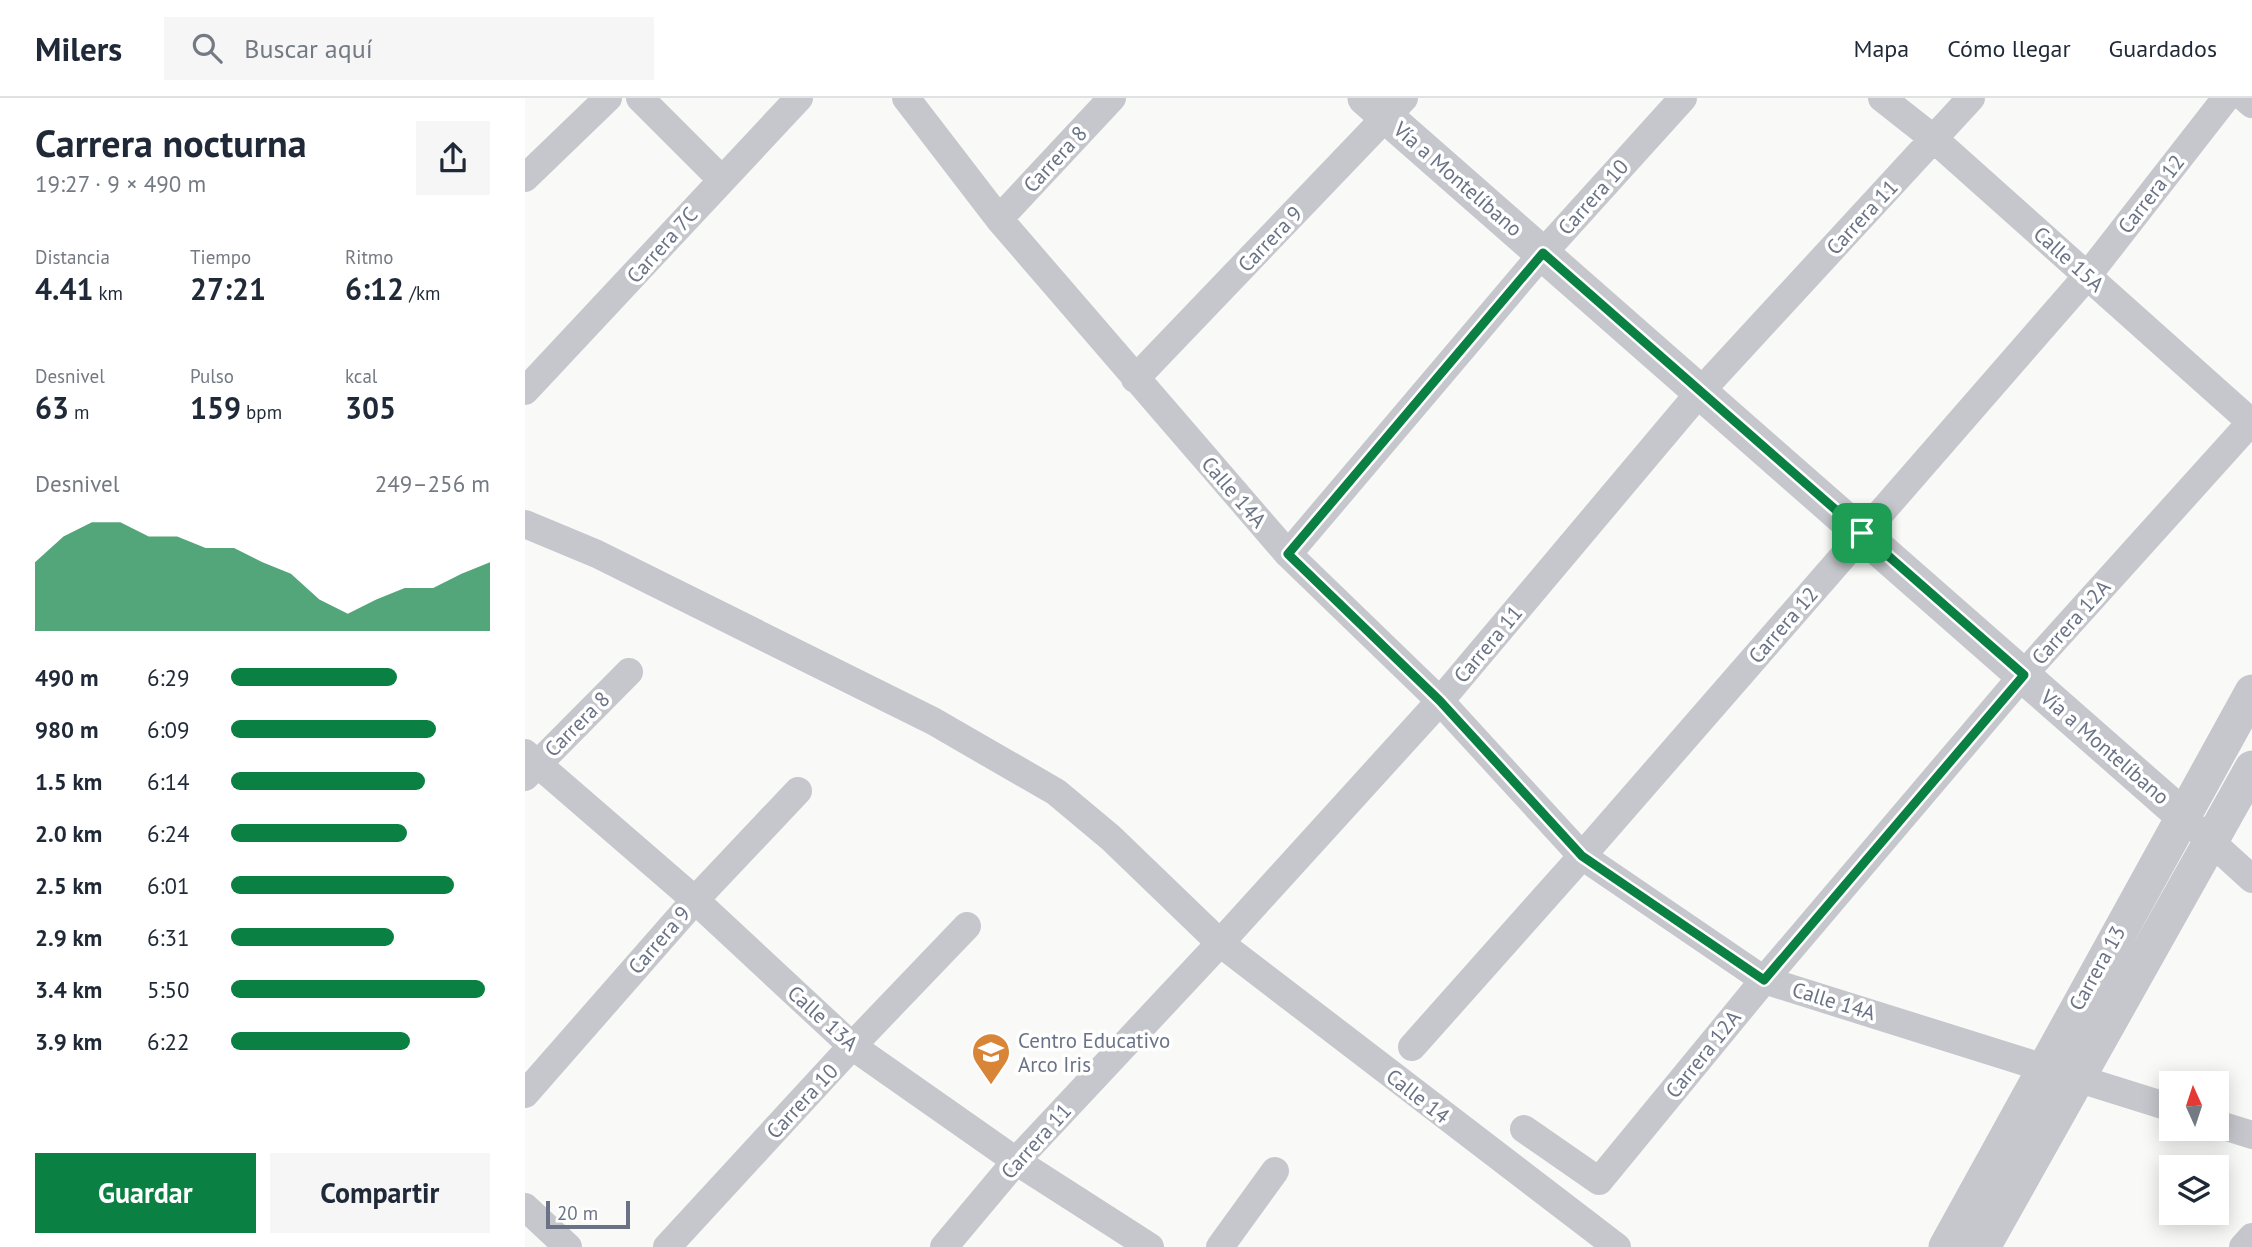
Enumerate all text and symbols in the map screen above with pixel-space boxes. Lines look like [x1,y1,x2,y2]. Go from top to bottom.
search box [164,17,654,80]
text: Milers [35,27,122,70]
icon: search [188,29,226,67]
text: Buscar aquí [244,32,373,65]
text: Mapa [1853,33,1909,64]
text: Cómo llegar [1947,33,2071,64]
text: Guardados [2109,33,2217,64]
street label: Vía a Montelíbano [1387,115,1528,242]
text: Carrera nocturna [35,118,307,167]
street label: Carrera 8 [1017,120,1093,198]
button: share [416,121,490,195]
street label: Carrera 12 [2112,149,2190,239]
street label: Carrera 10 [1552,153,1634,241]
text: 19:27 · 9 × 490 m [35,169,206,198]
street label: Carrera 11 [1820,174,1904,260]
street label: Carrera 9 [1232,200,1308,278]
street label: Carrera 7C [621,201,703,289]
street label: Calle 15A [2028,220,2110,298]
text: Distancia [35,245,110,269]
text: Tiempo [190,245,251,269]
text: Ritmo [345,245,393,269]
text: 4.41 [35,269,93,308]
text: 27:21 [190,269,266,308]
text: 6:12 [345,269,404,308]
text: km [93,281,123,305]
text: /km [404,281,440,305]
text: Desnivel [35,364,105,388]
text: Pulso [190,364,234,388]
text: kcal [345,364,377,388]
text: 63 [35,388,69,427]
text: 159 [190,388,241,427]
text: 305 [345,388,396,427]
text: m [69,400,90,424]
text: bpm [241,400,282,424]
street label: Calle 14A [1196,451,1273,534]
text: Desnivel [35,469,119,498]
text: 249–256 m [375,469,490,498]
pin [1832,503,1892,563]
icon: arrive [1843,514,1881,552]
street label: Carrera 12A [2026,573,2117,670]
street label: Carrera 12 [1742,581,1824,669]
street label: Carrera 11 [1448,600,1528,688]
text: 490 m [35,663,98,692]
text: 6:29 [147,663,190,692]
street label: Vía a Montelíbano [2034,683,2175,810]
street label: Carrera 8 [539,686,615,762]
text: 980 m [35,715,98,744]
text: 6:09 [147,715,190,744]
text: 1.5 km [35,767,102,796]
text: 6:14 [147,767,190,796]
text: 2.0 km [35,819,102,848]
text: 6:24 [147,819,190,848]
text: 2.5 km [35,871,102,900]
text: 6:01 [147,871,190,900]
street label: Carrera 9 [622,900,696,980]
street label: Carrera 13 [2063,921,2131,1015]
text: 2.9 km [35,923,102,952]
text: 6:31 [147,923,190,952]
text: 3.4 km [35,975,102,1004]
text: 5:50 [147,975,190,1004]
street label: Calle 14A [1789,976,1880,1027]
street label: Calle 13A [782,979,864,1057]
street label: Carrera 12A [1659,1004,1747,1103]
text: 3.9 km [35,1027,102,1056]
text: 6:22 [147,1027,190,1056]
place label: Centro Educativo Arco Iris [1018,1027,1170,1078]
school or university icon: Centro Educativo Arco Iris [970,1031,1012,1086]
street label: Carrera 10 [760,1058,844,1144]
street label: Calle 14 [1381,1063,1455,1129]
north arrow [2159,1071,2229,1141]
map controls [2159,1071,2229,1225]
street label: Carrera 11 [995,1097,1077,1185]
button: Guardar [35,1153,256,1233]
button: Compartir [270,1153,490,1233]
button: layers [2159,1155,2229,1225]
scale bar [546,1198,630,1230]
text: 20 m [557,1201,598,1225]

